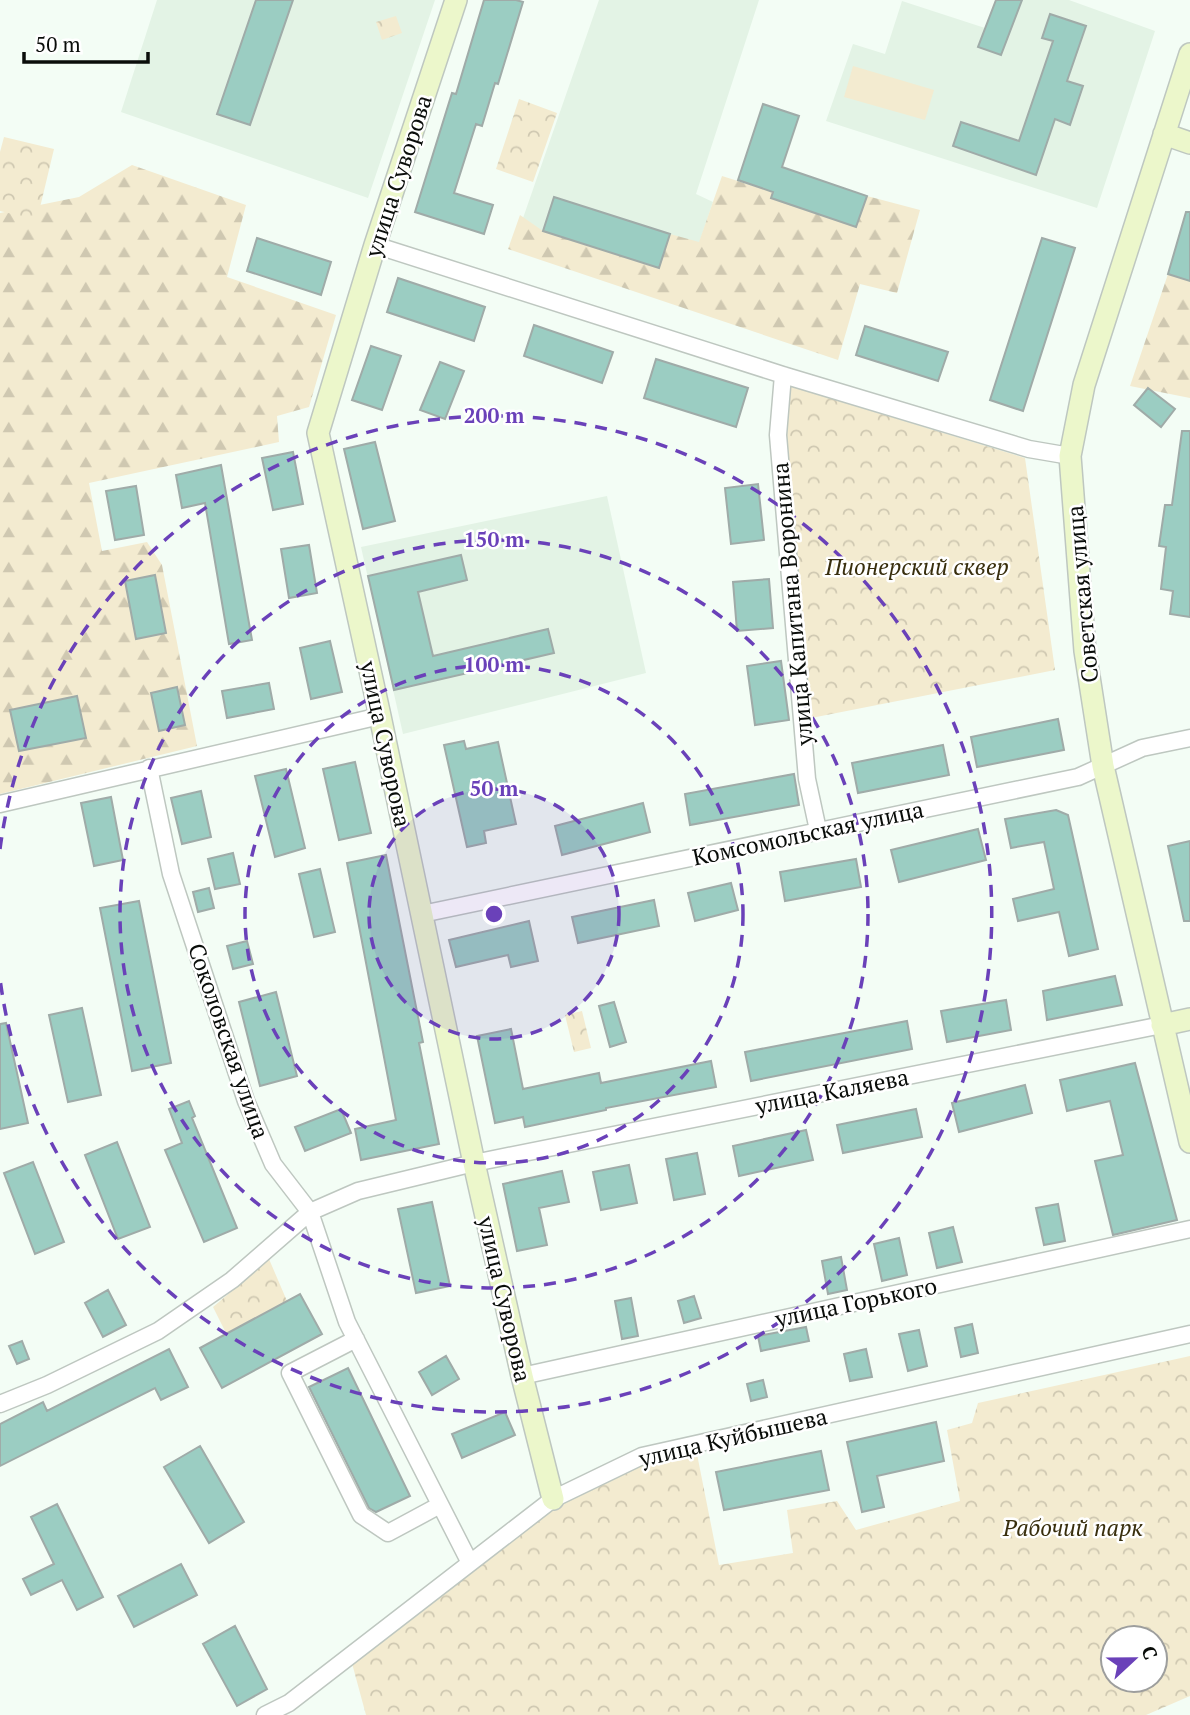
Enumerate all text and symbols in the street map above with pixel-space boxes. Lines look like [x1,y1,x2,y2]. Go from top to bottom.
scale bar [24,21,149,65]
text: 50 m [35,30,81,58]
street label: улица Суворова [357,90,439,262]
text: 200 m [464,401,525,429]
street label: улица Капитана Воронина [764,461,820,748]
street label: Советская улица [1059,504,1105,684]
text: 150 m [464,525,525,553]
park label: Пионерский сквер [824,551,1009,582]
text: 100 m [464,650,525,678]
street label: улица Суворова [353,657,419,830]
text: 50 m [470,774,519,802]
street label: Комсомольская улица [690,793,927,873]
centre of rings [482,902,506,926]
street label: Соколовская улица [181,939,277,1143]
street label: улица Каляева [752,1061,912,1121]
street label: улица Суворова [471,1212,539,1385]
street label: улица Горького [771,1270,940,1334]
street label: улица Куйбышева [635,1400,830,1474]
park label: Рабочий парк [1002,1512,1143,1543]
north arrow [1099,1624,1169,1694]
text: С [1136,1642,1164,1663]

